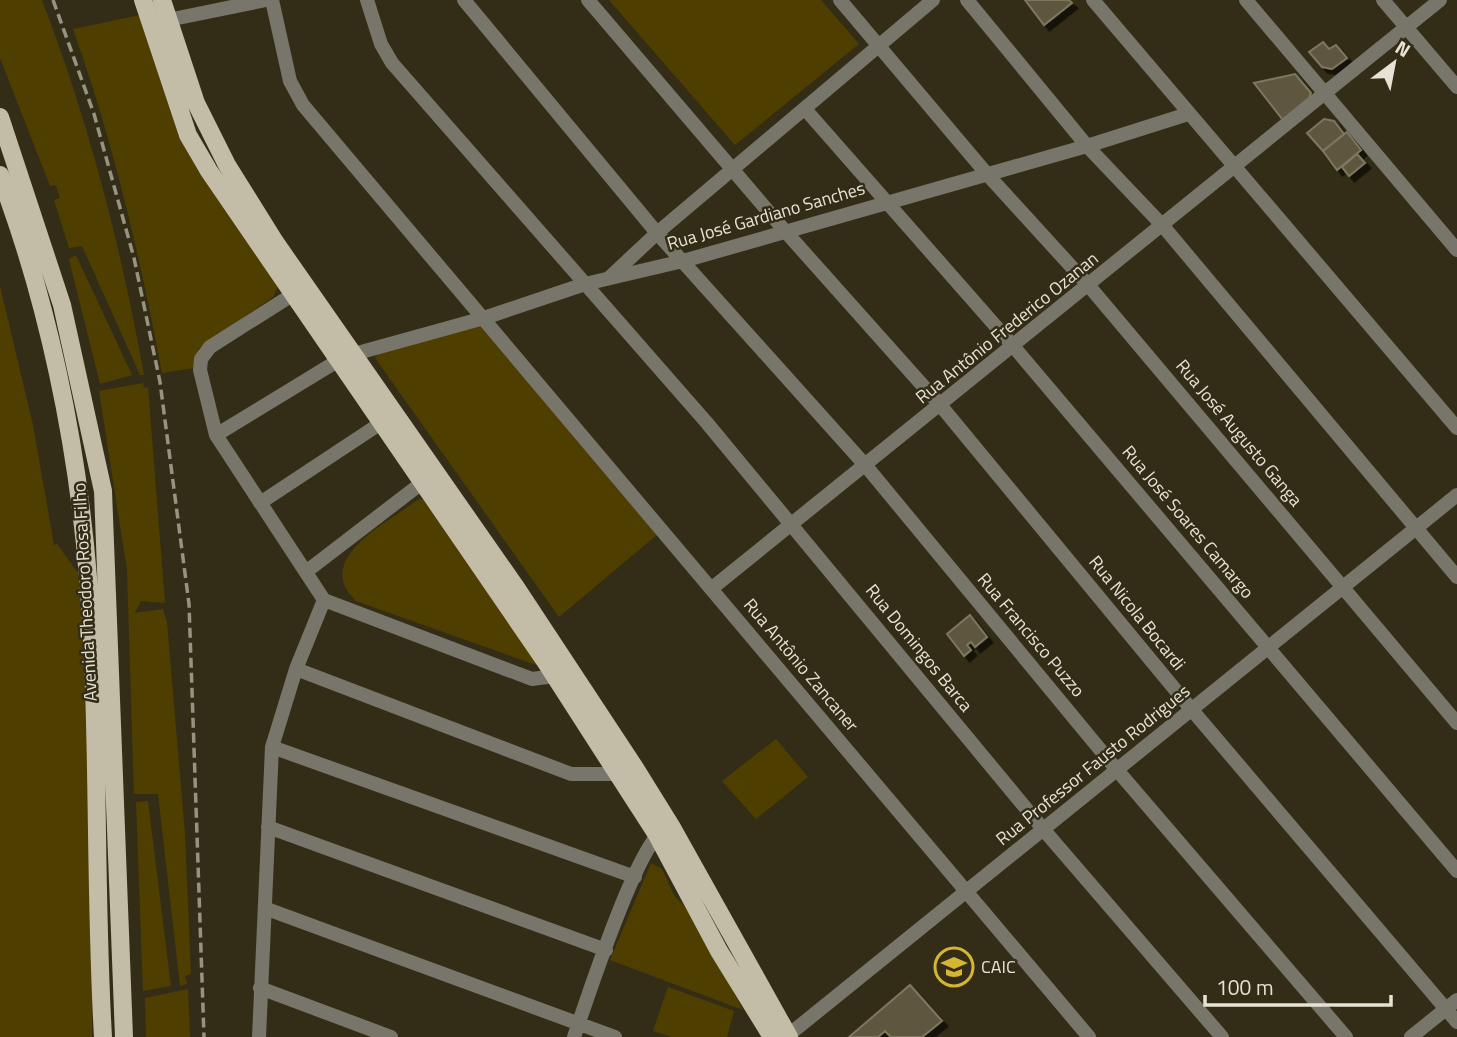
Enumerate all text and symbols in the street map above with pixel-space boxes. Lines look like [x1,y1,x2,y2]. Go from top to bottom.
north arrow [1359,28,1429,98]
text: N [1390,32,1417,64]
street label: Rua José Gardiano Sanches [664,174,868,257]
street label: Rua Antônio Frederico Ozanan [909,245,1104,410]
street label: Rua José Augusto Ganga [1170,353,1309,512]
street label: Rua José Soares Camargo [1116,439,1261,604]
street label: Avenida Theodoro Rosa Filho [65,482,104,702]
street label: Rua Nicola Bocardi [1083,549,1192,676]
street label: Rua Francisco Puzzo [971,567,1092,703]
street label: Rua Domingos Barca [859,578,979,717]
street label: Rua Antônio Zancaner [737,592,865,737]
street label: Rua Professor Fausto Rodrigues [990,678,1196,852]
school or university icon: CAIC [933,946,975,988]
place label: CAIC [981,953,1016,980]
scale bar [1205,964,1390,1008]
text: 100 m [1216,971,1273,1003]

